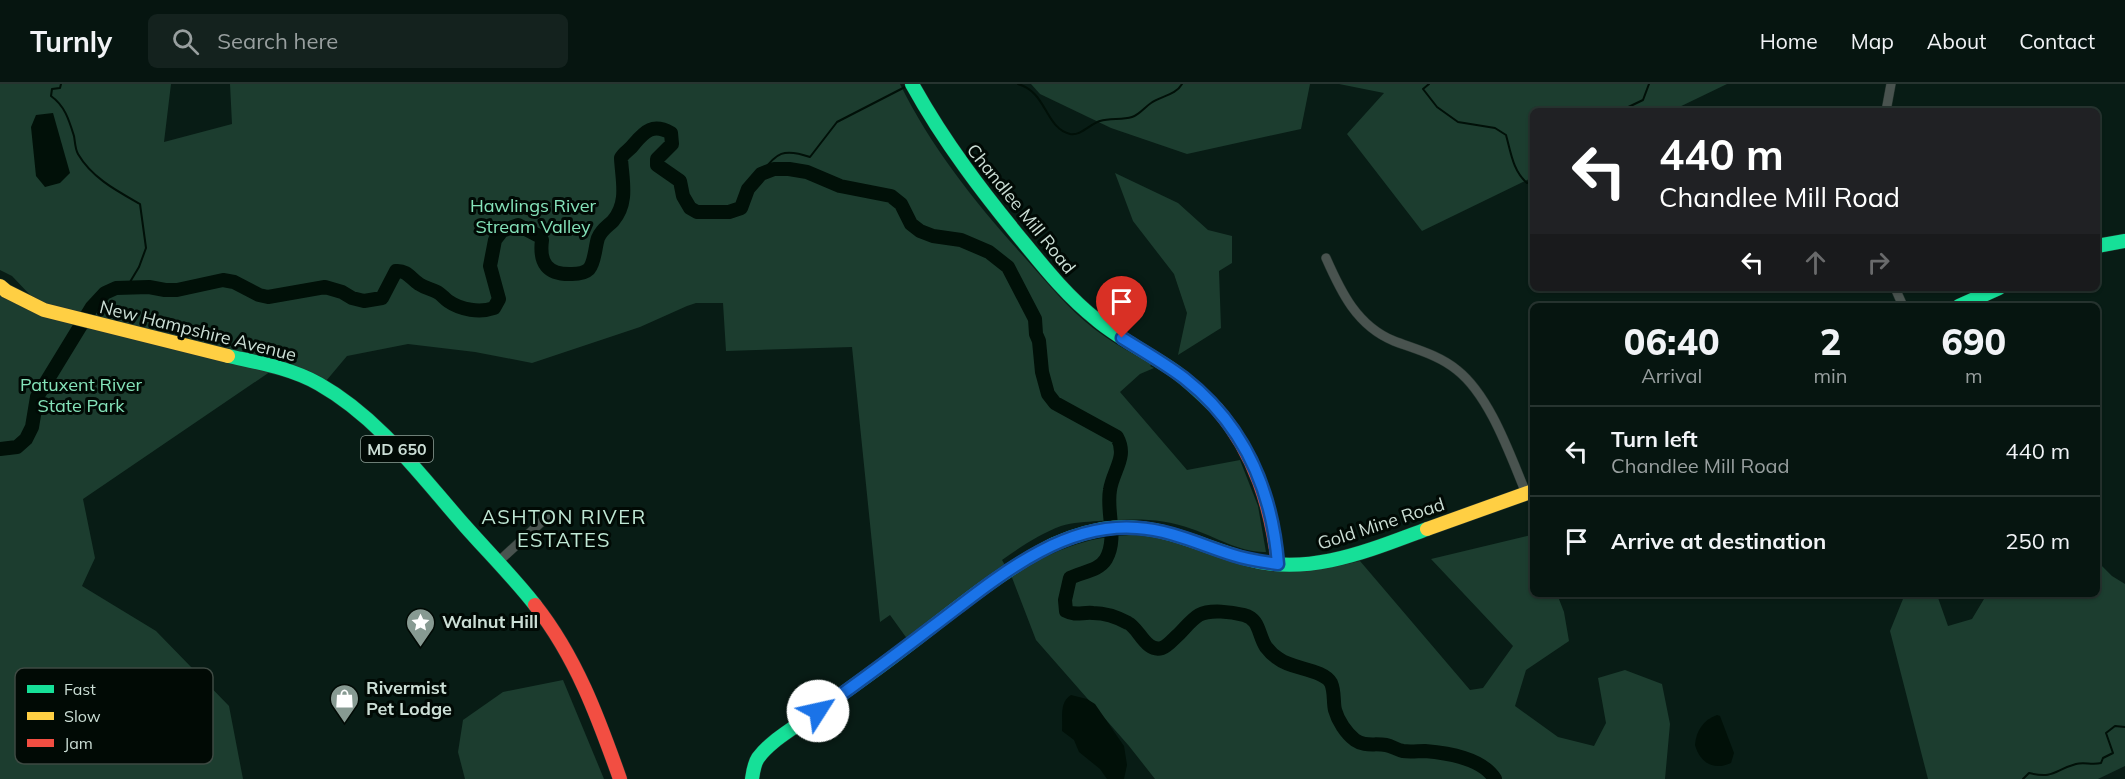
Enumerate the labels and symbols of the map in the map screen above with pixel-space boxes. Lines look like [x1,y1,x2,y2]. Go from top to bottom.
street label: Chandlee Mill Road [962,139,1081,278]
park label: Hawlings River Stream Valley [470,194,597,238]
pin [1096,276,1147,338]
street label: New Hampshire Avenue [97,295,299,366]
park label: Patuxent River State Park [20,373,142,417]
road number: MD 650 [361,436,433,462]
street label: Gold Mine Road [1314,492,1447,555]
district label: ASHTON RIVER ESTATES [481,504,647,552]
place icon: Walnut Hill [405,606,437,648]
place label: Walnut Hill [442,610,538,633]
legend [15,668,213,764]
place label: Rivermist Pet Lodge [366,676,452,720]
text: Fast [64,679,96,699]
position arrow [786,679,850,743]
shop icon: Rivermist Pet Lodge [329,682,361,724]
text: Slow [64,706,101,726]
text: Jam [64,733,93,753]

